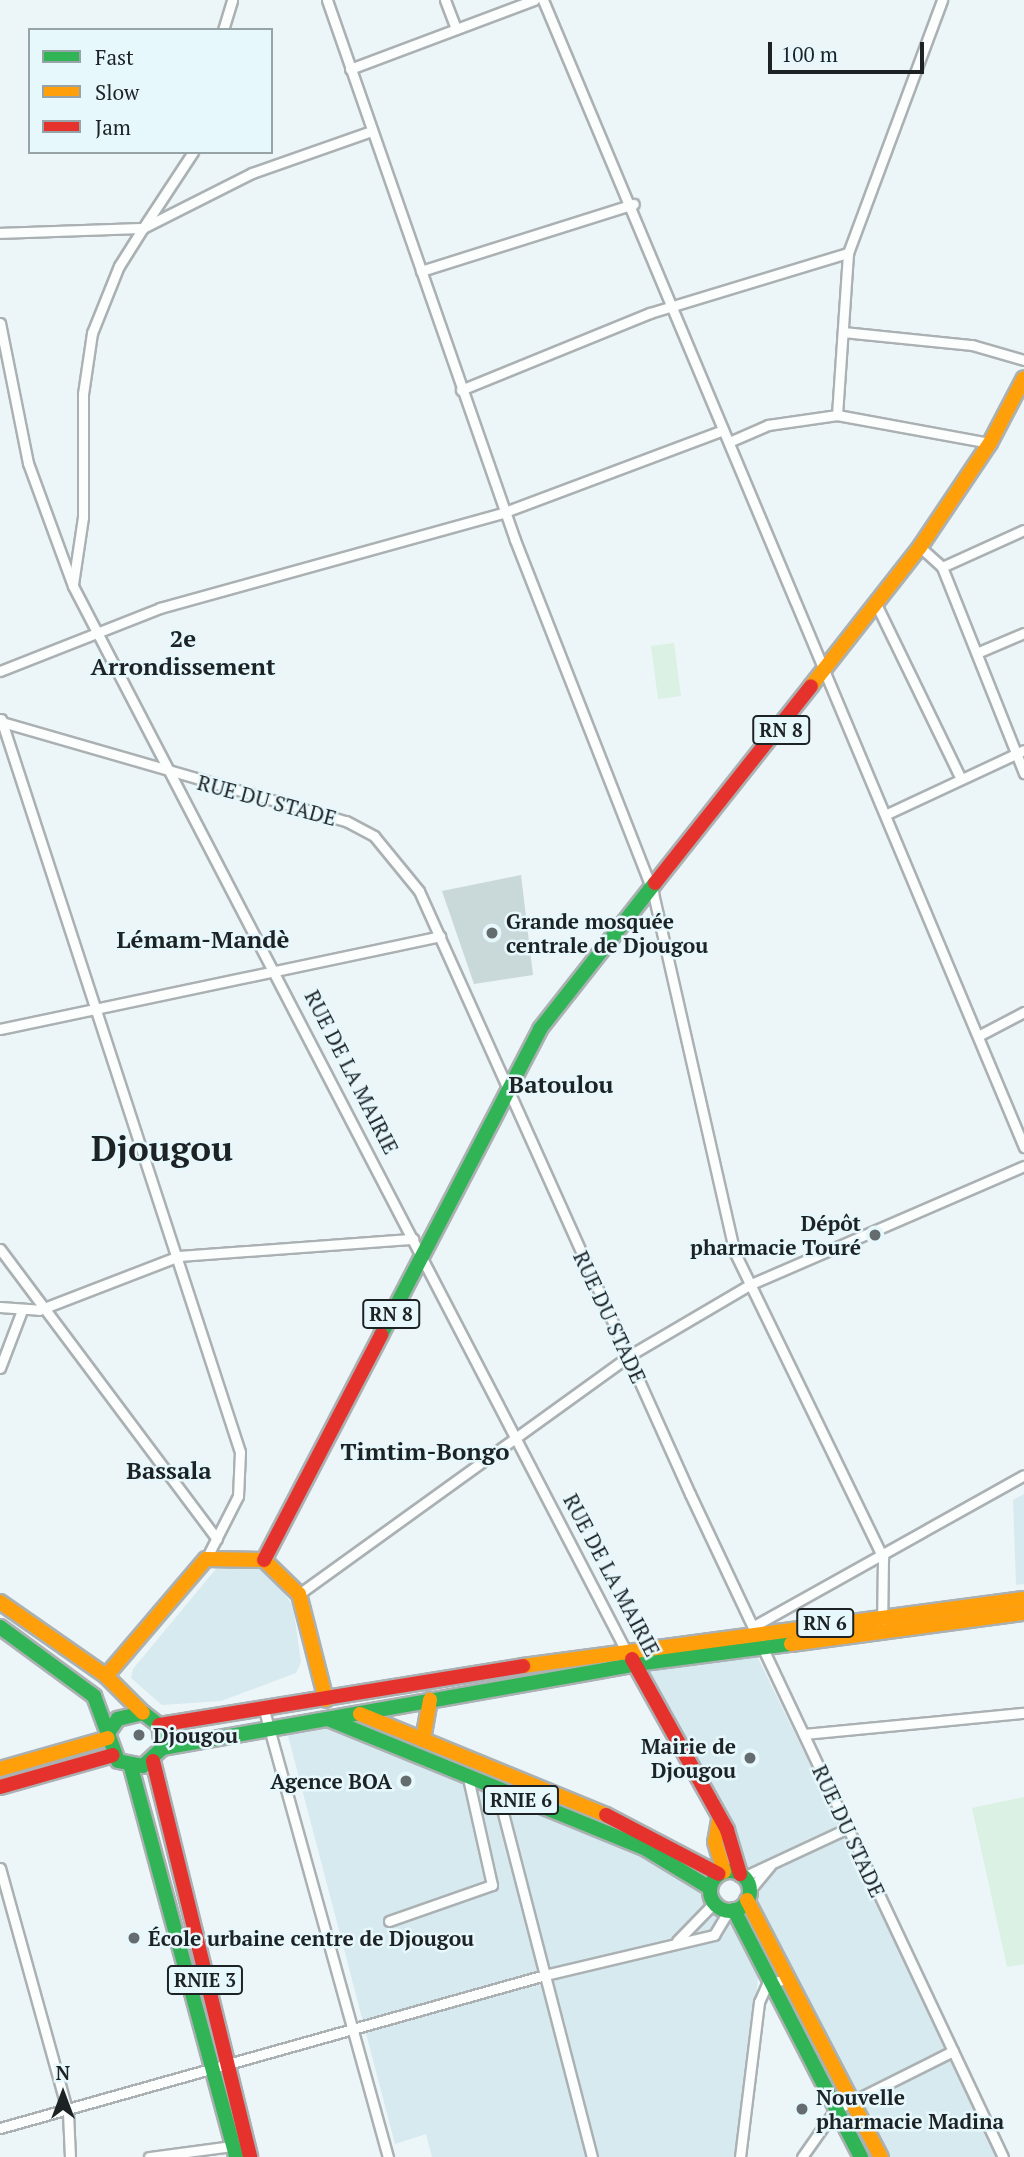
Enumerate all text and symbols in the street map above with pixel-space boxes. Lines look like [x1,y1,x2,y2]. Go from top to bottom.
legend [28,28,273,154]
scale bar [772,28,928,72]
text: 100 m [781,40,838,68]
text: Fast [95,43,134,71]
text: Slow [95,78,139,106]
text: Jam [95,113,131,141]
district label: 2e Arrondissement [91,625,275,681]
road number: RN 8 [751,715,811,746]
street label: RUE DU STADE [195,769,339,831]
place label: Grande mosquée centrale de Djougou [506,908,708,958]
marker: Grande mosquée centrale de Djougou [484,925,500,941]
district label: Lémam-Mandè [117,926,289,954]
street label: RUE DE LA MAIRIE [300,986,404,1158]
district label: Batoulou [509,1071,613,1099]
district label: Djougou [91,1127,233,1169]
place label: Dépôt pharmacie Touré [690,1210,861,1260]
marker: Dépôt pharmacie Touré [867,1227,883,1243]
street label: RUE DU STADE [568,1247,652,1387]
road number: RN 8 [361,1298,421,1330]
district label: Timtim-Bongo [341,1438,509,1466]
district label: Bassala [126,1457,212,1485]
street label: RUE DE LA MAIRIE [558,1489,666,1661]
road number: RN 6 [795,1608,855,1638]
place label: Djougou [153,1722,238,1748]
marker: Djougou [131,1727,147,1743]
place label: Mairie de Djougou [641,1733,736,1783]
marker: Mairie de Djougou [742,1750,758,1766]
street label: RUE DU STADE [807,1761,891,1901]
place label: Agence BOA [270,1768,392,1794]
marker: Agence BOA [398,1773,414,1789]
road number: RNIE 6 [482,1784,560,1816]
place label: École urbaine centre de Djougou [148,1925,474,1951]
marker: École urbaine centre de Djougou [126,1930,142,1946]
road number: RNIE 3 [166,1964,244,1996]
north arrow [28,2059,98,2129]
text: N [56,2060,70,2085]
place label: Nouvelle pharmacie Madina [816,2084,1004,2134]
marker: Nouvelle pharmacie Madina [794,2101,810,2117]

